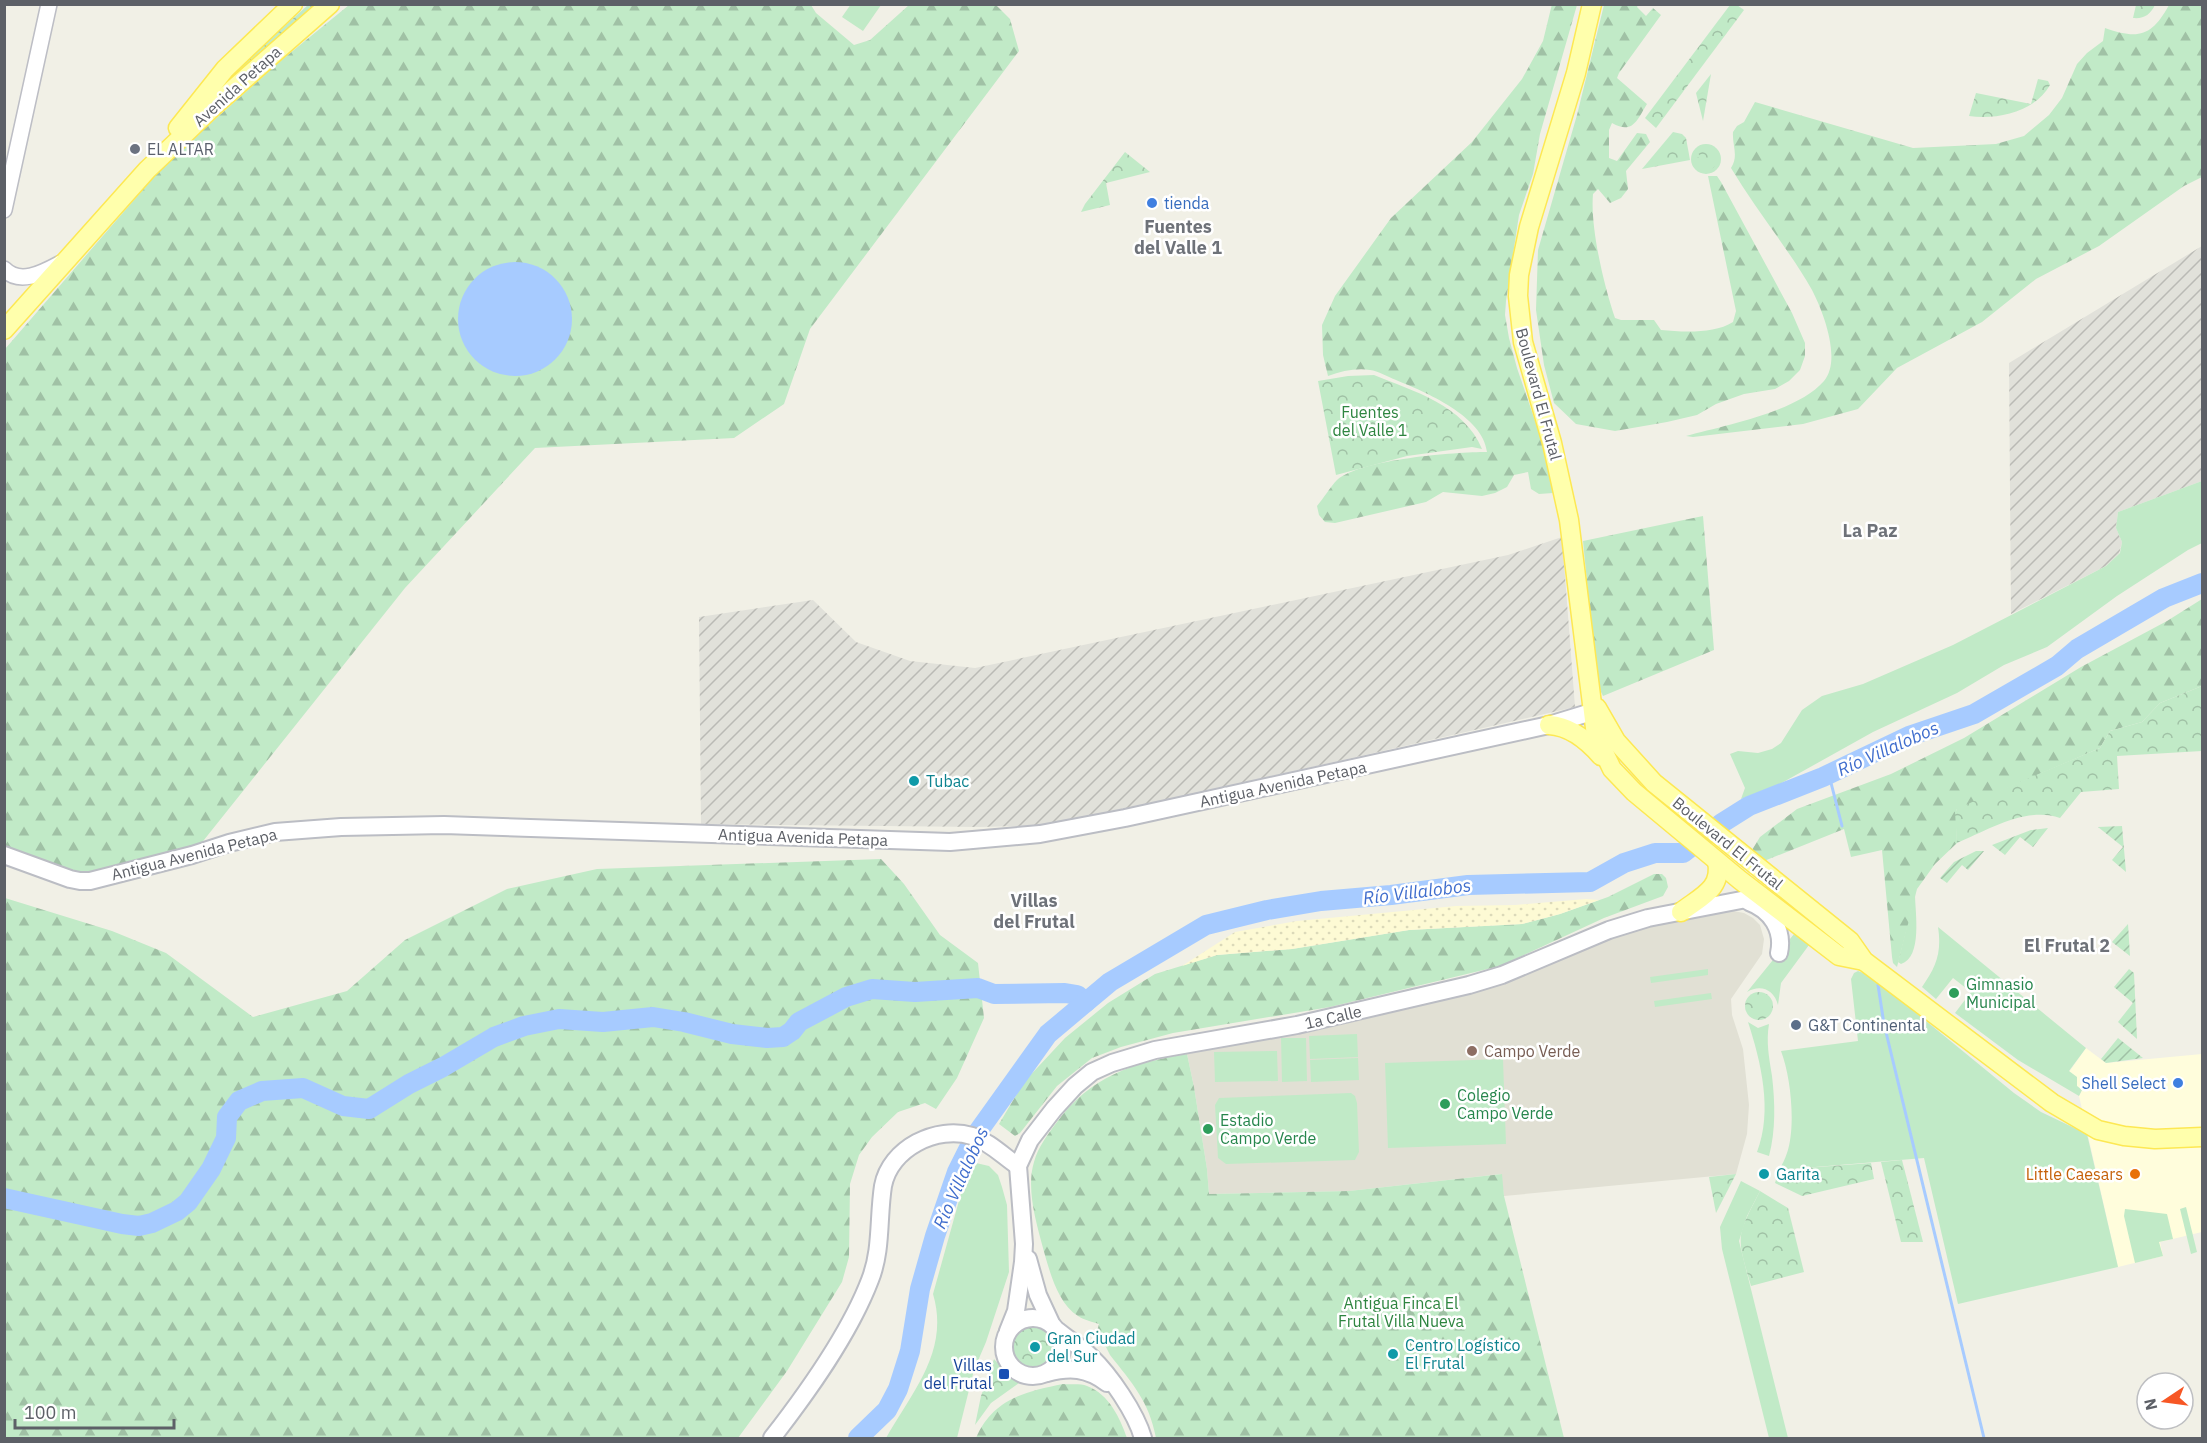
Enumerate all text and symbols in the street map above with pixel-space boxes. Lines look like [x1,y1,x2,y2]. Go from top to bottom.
street label: Avenida Petapa [189,41,285,131]
place label: EL ALTAR [147,139,214,159]
marker: EL ALTAR [128,142,142,156]
place label: tienda [1164,193,1210,213]
marker: tienda [1145,196,1159,210]
district label: Fuentes del Valle 1 [1134,215,1222,259]
street label: Boulevard El Frutal [1512,326,1566,462]
park label: Fuentes del Valle 1 [1333,402,1407,440]
district label: La Paz [1842,519,1898,542]
water label: Río Villalobos [1833,716,1942,781]
street label: Antigua Avenida Petapa [1198,756,1369,811]
place label: Tubac [926,771,969,791]
marker: Tubac [907,774,921,788]
street label: Boulevard El Frutal [1669,792,1787,894]
street label: Antigua Avenida Petapa [109,824,279,884]
street label: Antigua Avenida Petapa [718,824,889,850]
water label: Río Villalobos [1362,873,1472,910]
district label: Villas del Frutal [993,889,1075,933]
district label: El Frutal 2 [2024,934,2110,957]
place label: Gimnasio Municipal [1966,974,2035,1012]
marker: Gimnasio Municipal [1947,986,1961,1000]
street label: 1a Calle [1303,1001,1364,1033]
place label: G&T Continental [1808,1015,1925,1035]
marker: G&T Continental [1789,1018,1803,1032]
place label: Campo Verde [1484,1041,1581,1061]
marker: Campo Verde [1465,1044,1479,1058]
place label: Shell Select [2082,1073,2166,1093]
marker: Shell Select [2171,1076,2185,1090]
place label: Colegio Campo Verde [1457,1085,1554,1123]
marker: Colegio Campo Verde [1438,1097,1452,1111]
place label: Estadio Campo Verde [1220,1110,1317,1148]
marker: Estadio Campo Verde [1201,1122,1215,1136]
water label: Río Villalobos [928,1123,993,1232]
place label: Garita [1776,1164,1820,1184]
place label: Little Caesars [2026,1164,2123,1184]
marker: Garita [1757,1167,1771,1181]
marker: Little Caesars [2128,1167,2142,1181]
park label: Antigua Finca El Frutal Villa Nueva [1338,1293,1464,1331]
place label: Gran Ciudad del Sur [1047,1328,1135,1366]
place label: Centro Logístico El Frutal [1405,1335,1520,1373]
marker: Gran Ciudad del Sur [1028,1340,1042,1354]
marker: Centro Logístico El Frutal [1386,1347,1400,1361]
place label: Villas del Frutal [924,1355,992,1393]
marker: Villas del Frutal [997,1367,1011,1381]
north arrow [2135,1371,2195,1431]
scale bar [15,1392,174,1430]
text: N [2139,1396,2161,1412]
text: 100 m [24,1401,76,1424]

